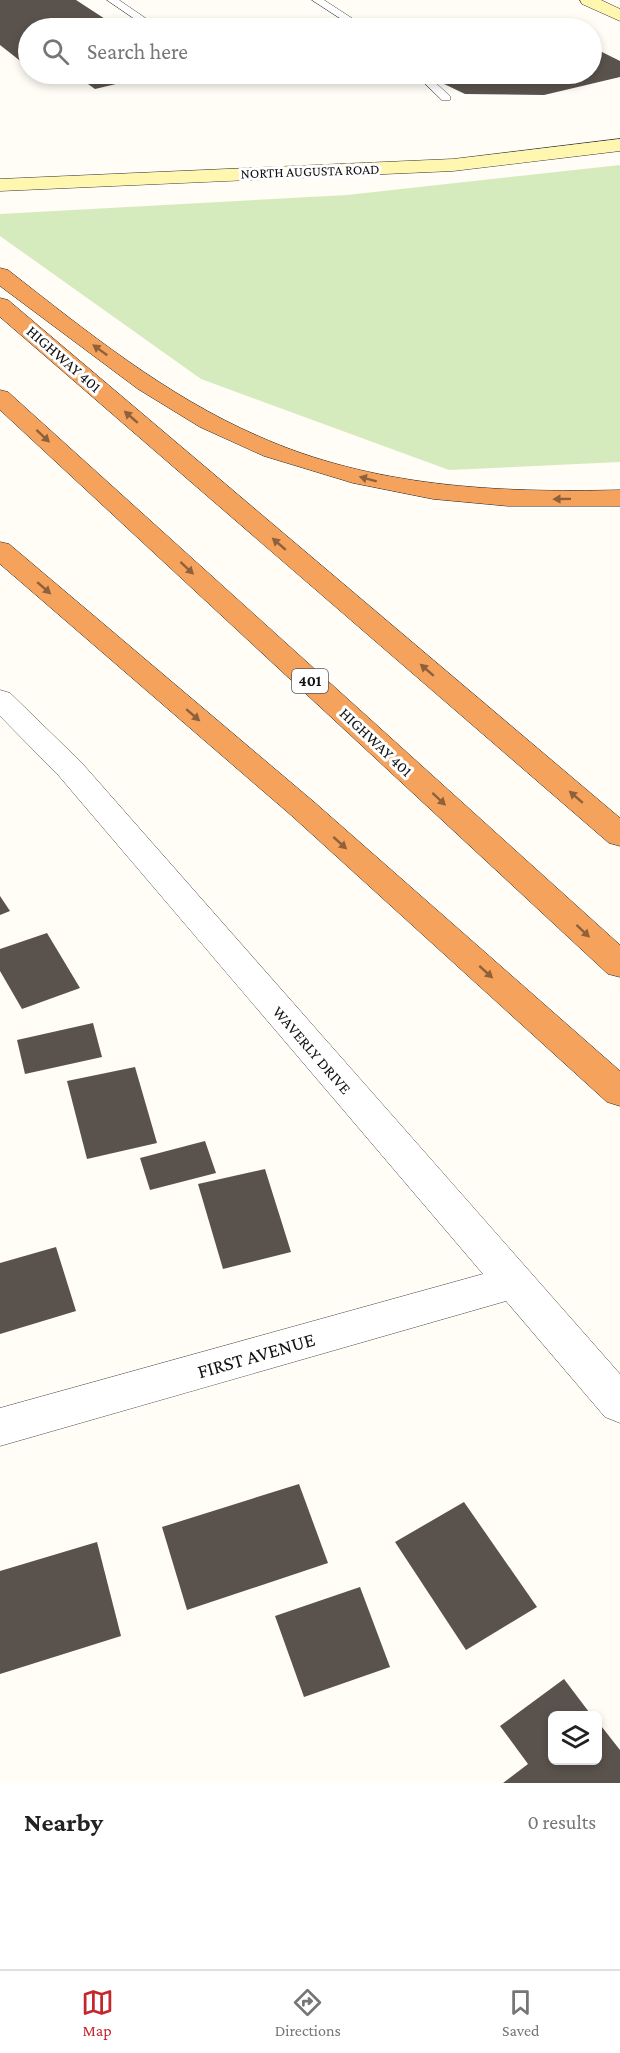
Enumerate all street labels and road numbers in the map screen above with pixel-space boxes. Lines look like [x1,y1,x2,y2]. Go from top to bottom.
street label: NORTH AUGUSTA ROAD [240,161,380,181]
street label: HIGHWAY 401 [24,322,104,396]
road number: 401 [292,669,328,693]
street label: HIGHWAY 401 [336,704,416,780]
street label: WAVERLY DRIVE [269,1003,355,1097]
street label: FIRST AVENUE [195,1328,317,1382]

